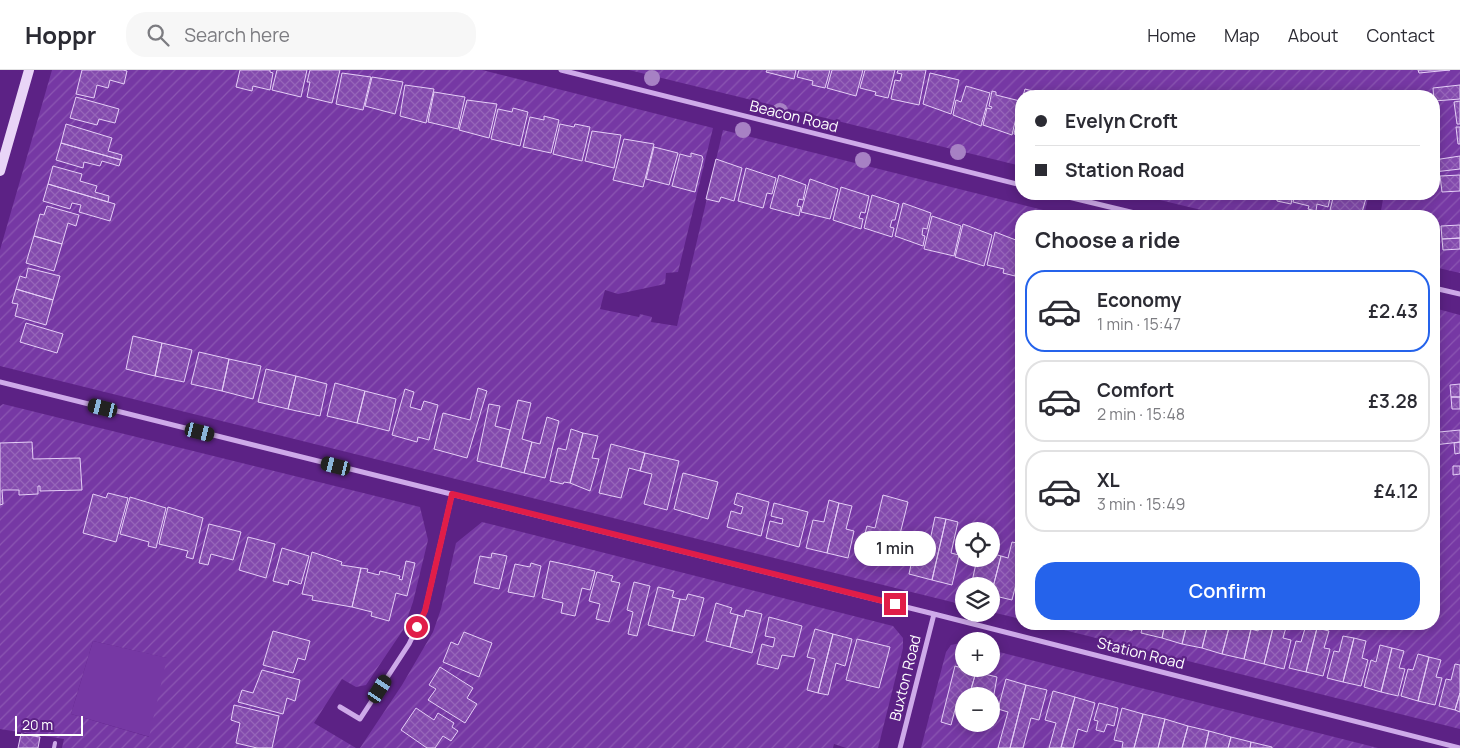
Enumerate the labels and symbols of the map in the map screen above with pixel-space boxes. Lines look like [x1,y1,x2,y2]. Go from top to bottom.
street label: Beacon Road [748,95,840,137]
car [86,397,119,419]
car [183,421,216,443]
car [319,455,352,477]
callout: 1 min [854,532,936,566]
route end [884,593,906,615]
route start [406,616,428,638]
street label: Station Road [1095,632,1187,674]
street label: Buxton Road [884,633,926,723]
car [365,672,394,706]
scale bar [15,713,82,736]

